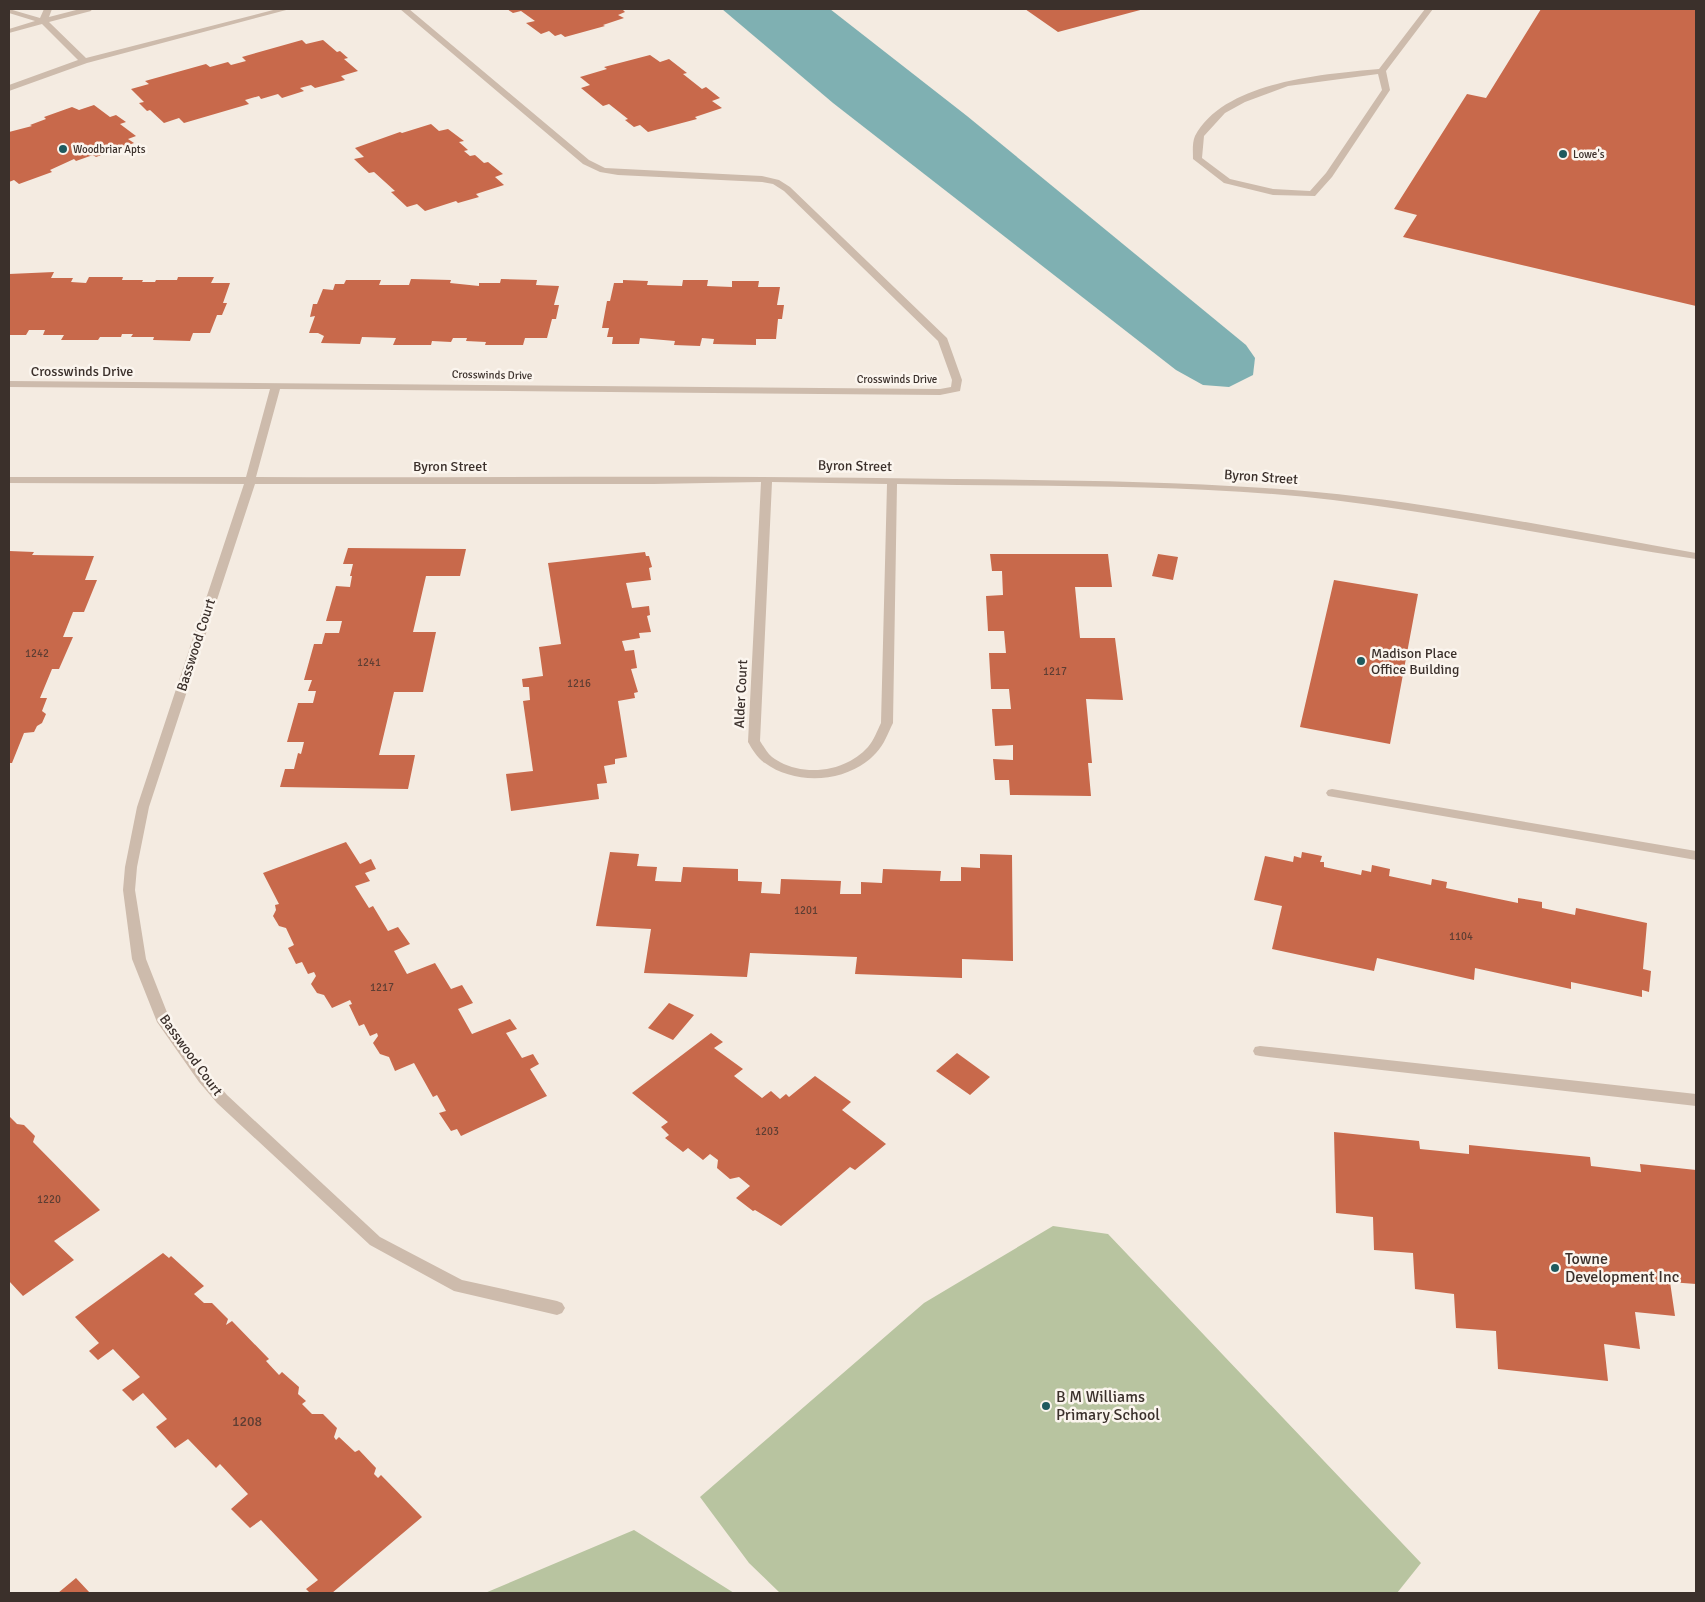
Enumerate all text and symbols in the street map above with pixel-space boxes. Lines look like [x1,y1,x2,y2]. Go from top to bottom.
marker: Woodbriar Apts [57,143,69,155]
place label: Woodbriar Apts [73,143,146,156]
marker: Lowe's [1557,148,1569,160]
place label: Lowe's [1573,148,1605,161]
street label: Crosswinds Drive [31,363,133,380]
street label: Crosswinds Drive [452,368,532,382]
street label: Crosswinds Drive [857,373,937,386]
street label: Byron Street [818,457,892,475]
street label: Byron Street [413,458,487,475]
street label: Byron Street [1223,466,1299,488]
street label: Basswood Court [173,596,219,693]
place label: Madison Place Office Building [1371,645,1459,678]
house number: 1242 [25,647,49,660]
marker: Madison Place Office Building [1355,655,1367,667]
house number: 1241 [357,656,381,669]
street label: Alder Court [731,659,751,729]
house number: 1217 [1043,665,1067,678]
house number: 1216 [567,677,591,690]
house number: 1201 [794,904,818,917]
house number: 1104 [1449,930,1473,943]
house number: 1217 [370,981,394,994]
street label: Basswood Court [156,1011,226,1099]
house number: 1203 [755,1125,779,1138]
house number: 1220 [37,1193,61,1206]
place label: Towne Development Inc [1565,1249,1679,1287]
marker: Towne Development Inc [1549,1262,1561,1274]
place label: B M Williams Primary School [1056,1387,1160,1425]
marker: B M Williams Primary School [1040,1400,1052,1412]
house number: 1208 [232,1413,262,1430]

